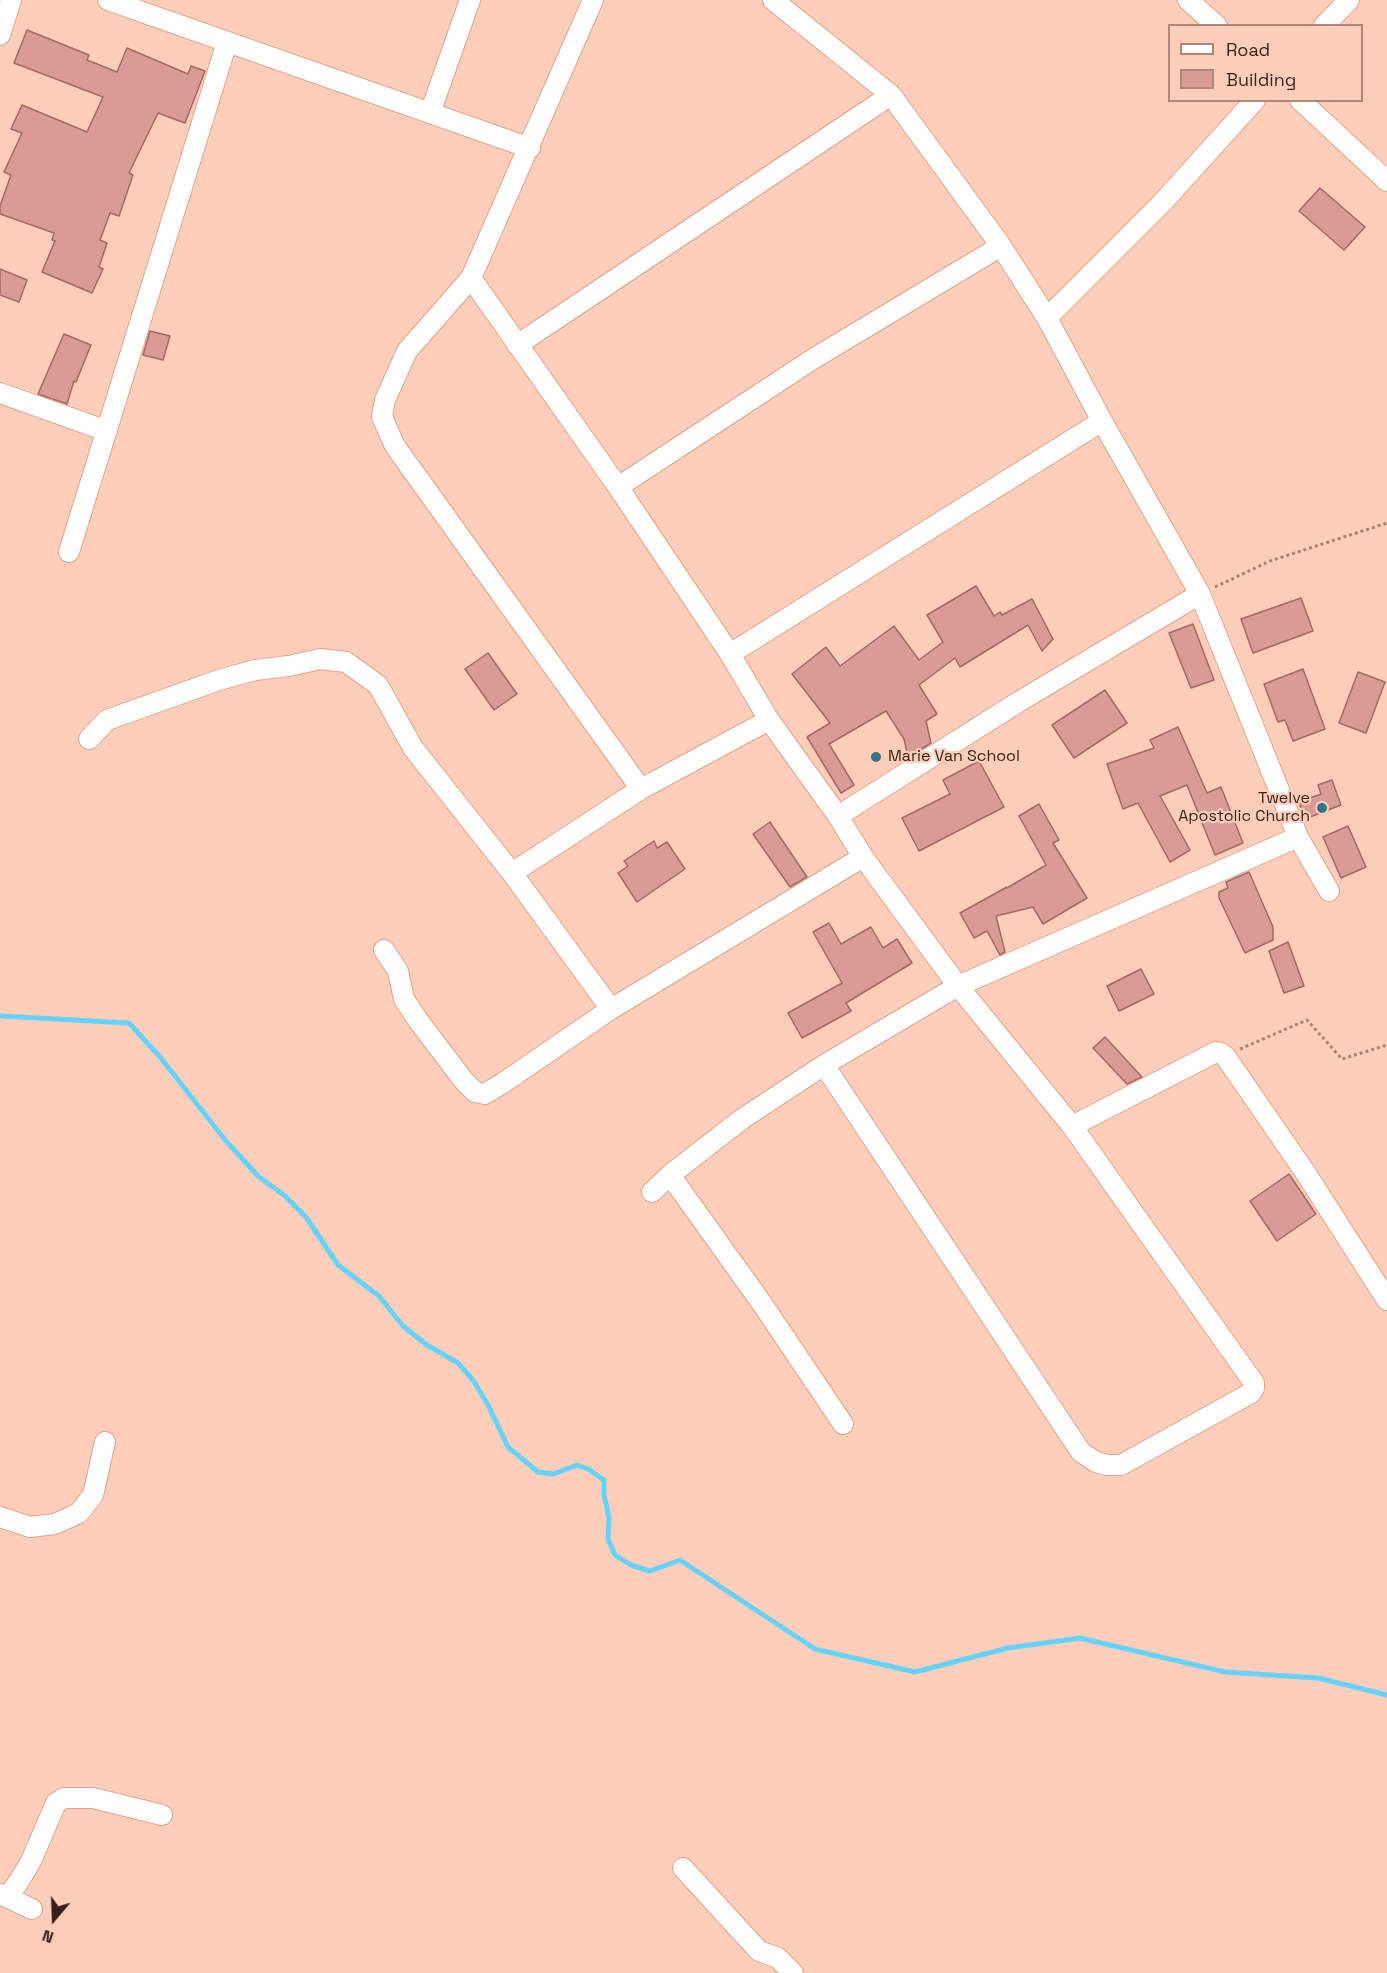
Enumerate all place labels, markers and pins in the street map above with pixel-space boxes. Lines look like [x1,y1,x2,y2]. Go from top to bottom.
place label: Marie Van School [888,747,1020,767]
marker: Marie Van School [869,750,883,764]
place label: Twelve Apostolic Church [1178,789,1310,827]
marker: Twelve Apostolic Church [1315,801,1329,815]

